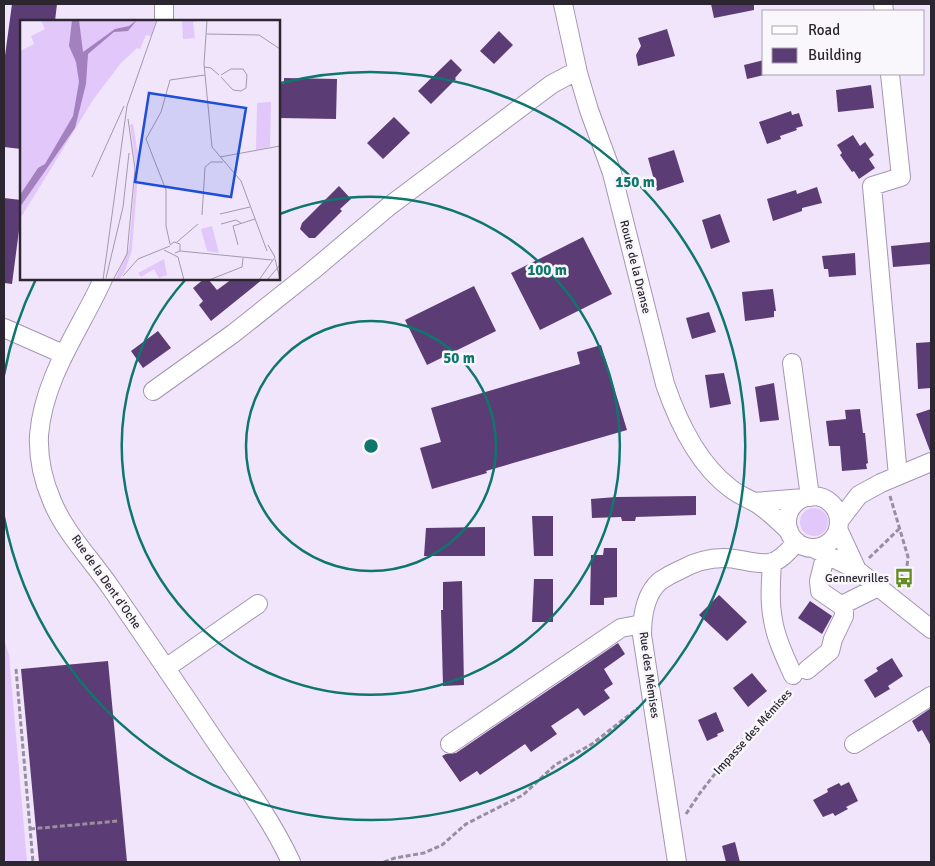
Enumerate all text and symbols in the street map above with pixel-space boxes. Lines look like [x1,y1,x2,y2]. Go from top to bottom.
legend [762,10,925,75]
inset map [20,20,280,280]
text: Road [808,21,840,39]
text: Building [808,46,862,64]
text: 150 m [615,173,655,191]
street label: Route de la Dranse [616,219,654,315]
text: 100 m [527,261,567,279]
text: 50 m [443,349,475,367]
centre of rings [362,437,380,455]
street label: Rue de la Dent d'Oche [68,532,144,632]
bus stop icon: Gennevrilles [893,567,915,589]
place label: Gennevrilles [825,571,889,586]
street label: Rue des Mémises [635,631,663,719]
street label: Impasse des Mémises [711,686,795,778]

